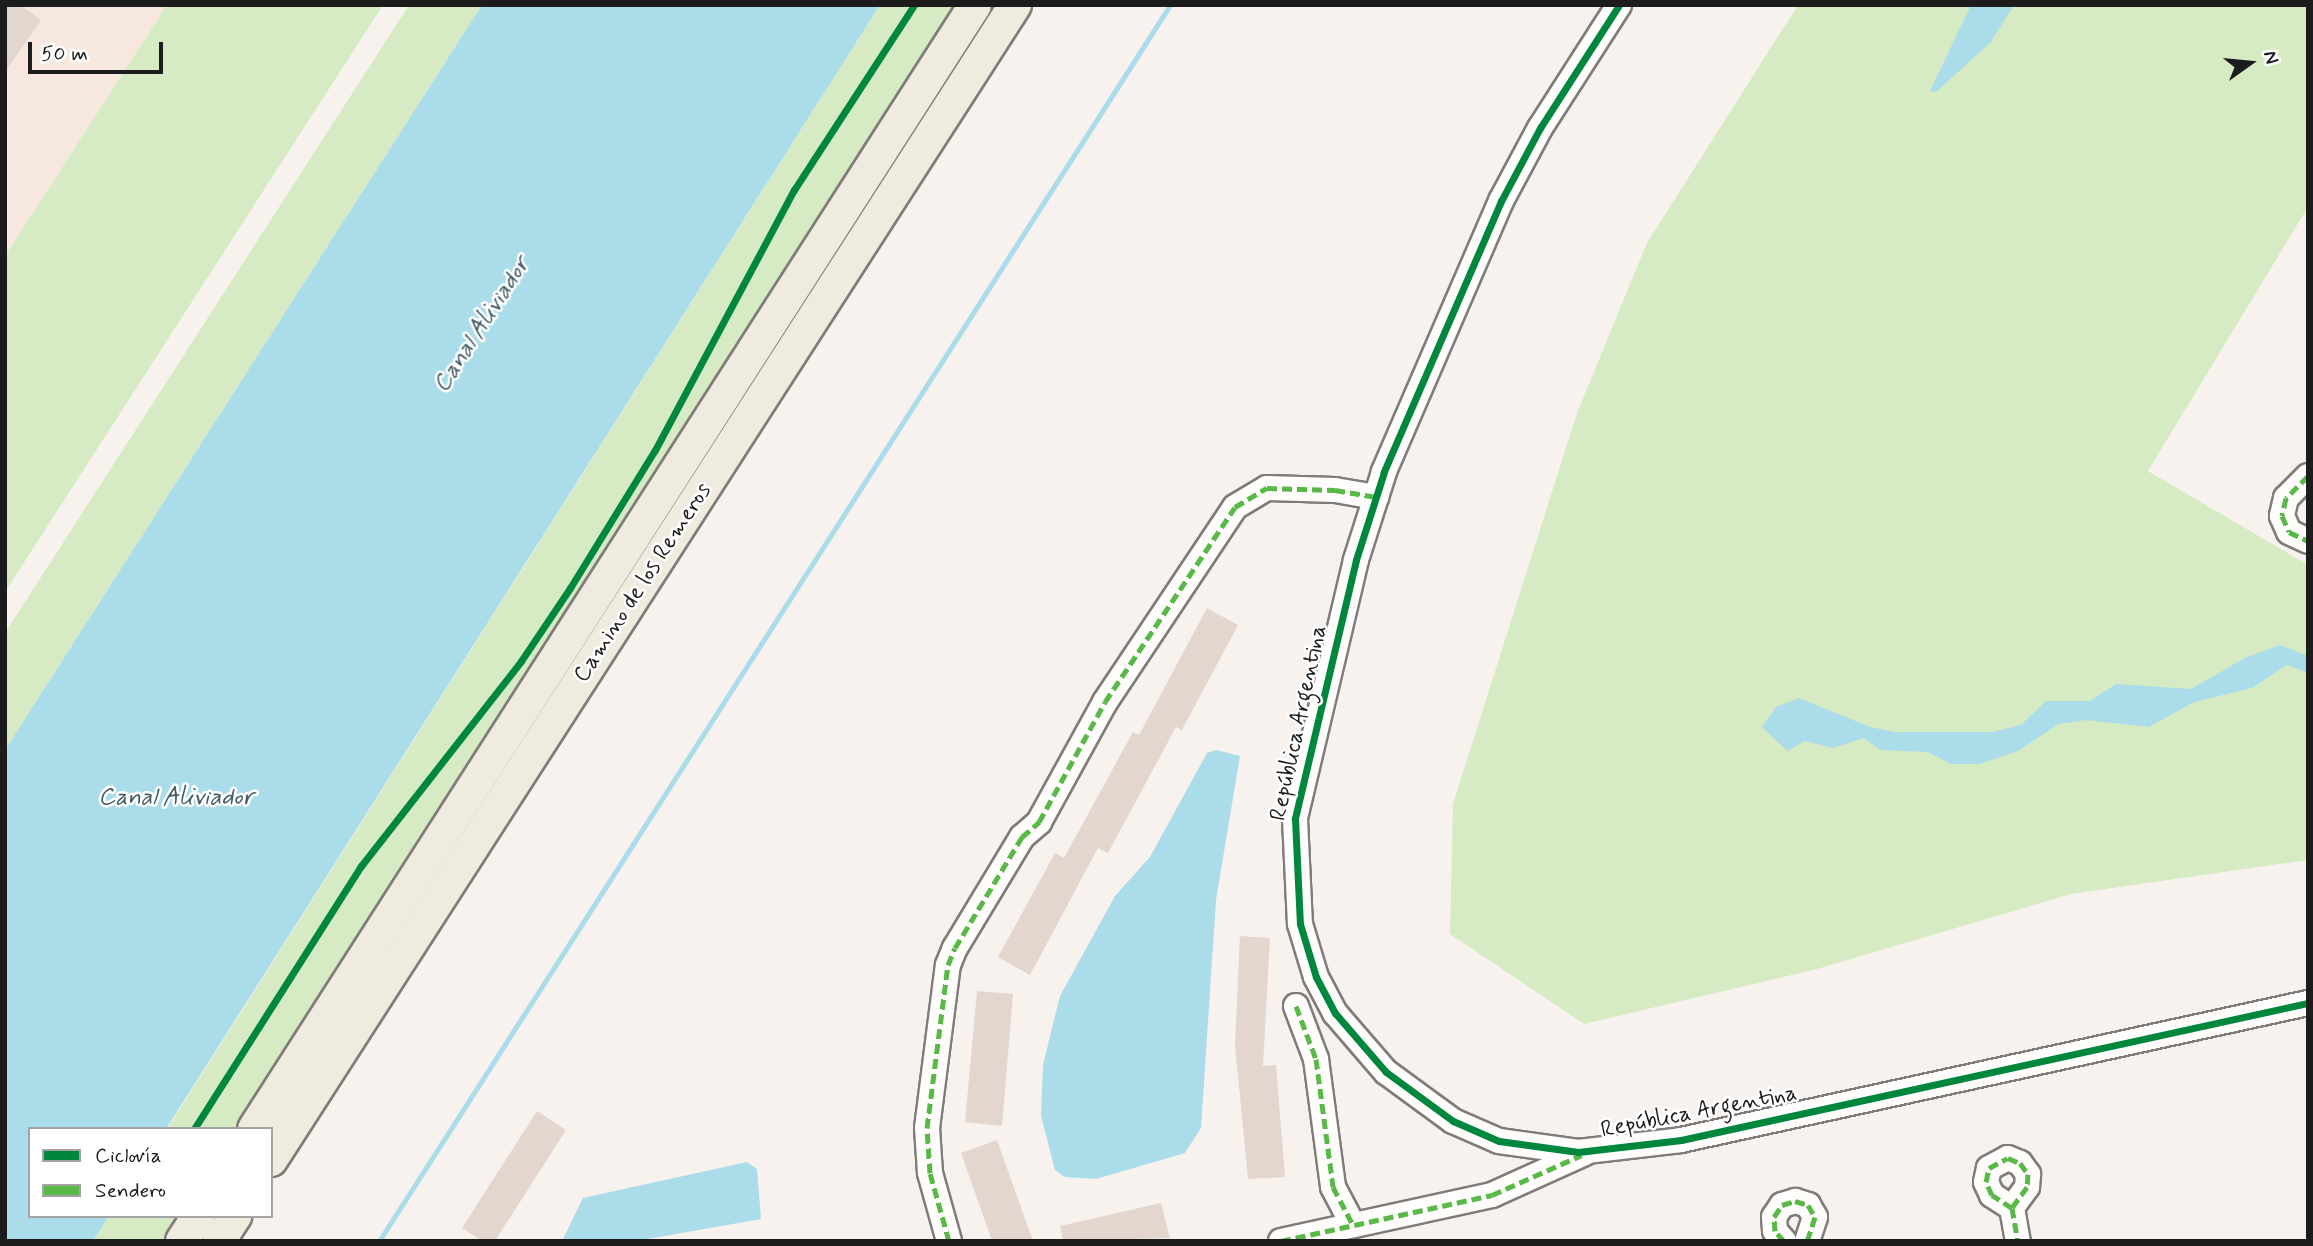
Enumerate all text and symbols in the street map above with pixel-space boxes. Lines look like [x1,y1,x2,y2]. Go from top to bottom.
scale bar [32,28,166,72]
north arrow [2215,28,2285,98]
text: 50 m [41,40,88,68]
text: N [2257,48,2284,67]
water label: Canal Aliviador [428,252,536,398]
street label: Camino de los Remeros [568,478,718,688]
street label: República Argentina [1265,623,1333,823]
water label: Canal Aliviador [98,784,254,812]
street label: República Argentina [1599,1079,1799,1145]
legend [28,1127,273,1218]
text: Ciclovía [95,1142,162,1170]
text: Sendero [95,1177,166,1205]

